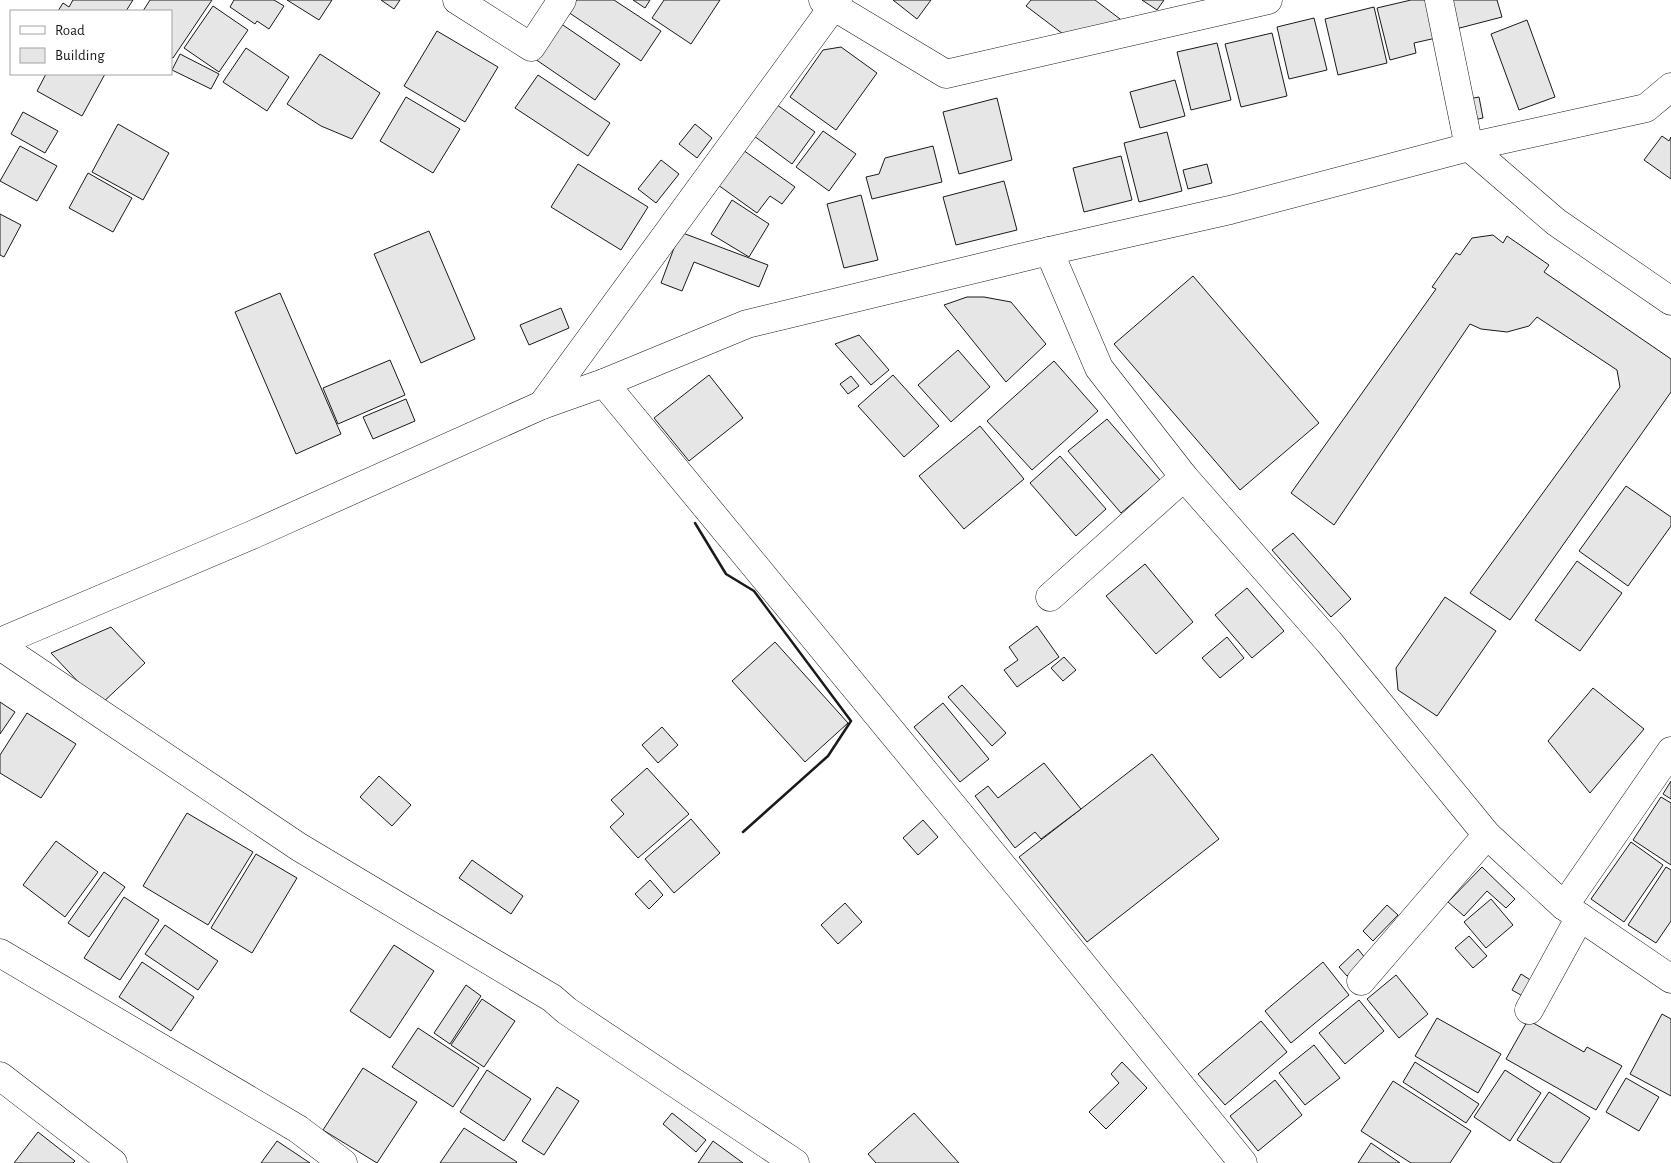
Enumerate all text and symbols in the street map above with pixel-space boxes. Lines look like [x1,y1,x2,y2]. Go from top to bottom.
legend [10,10,172,75]
text: Road [55,23,85,38]
text: Building [55,48,105,63]

